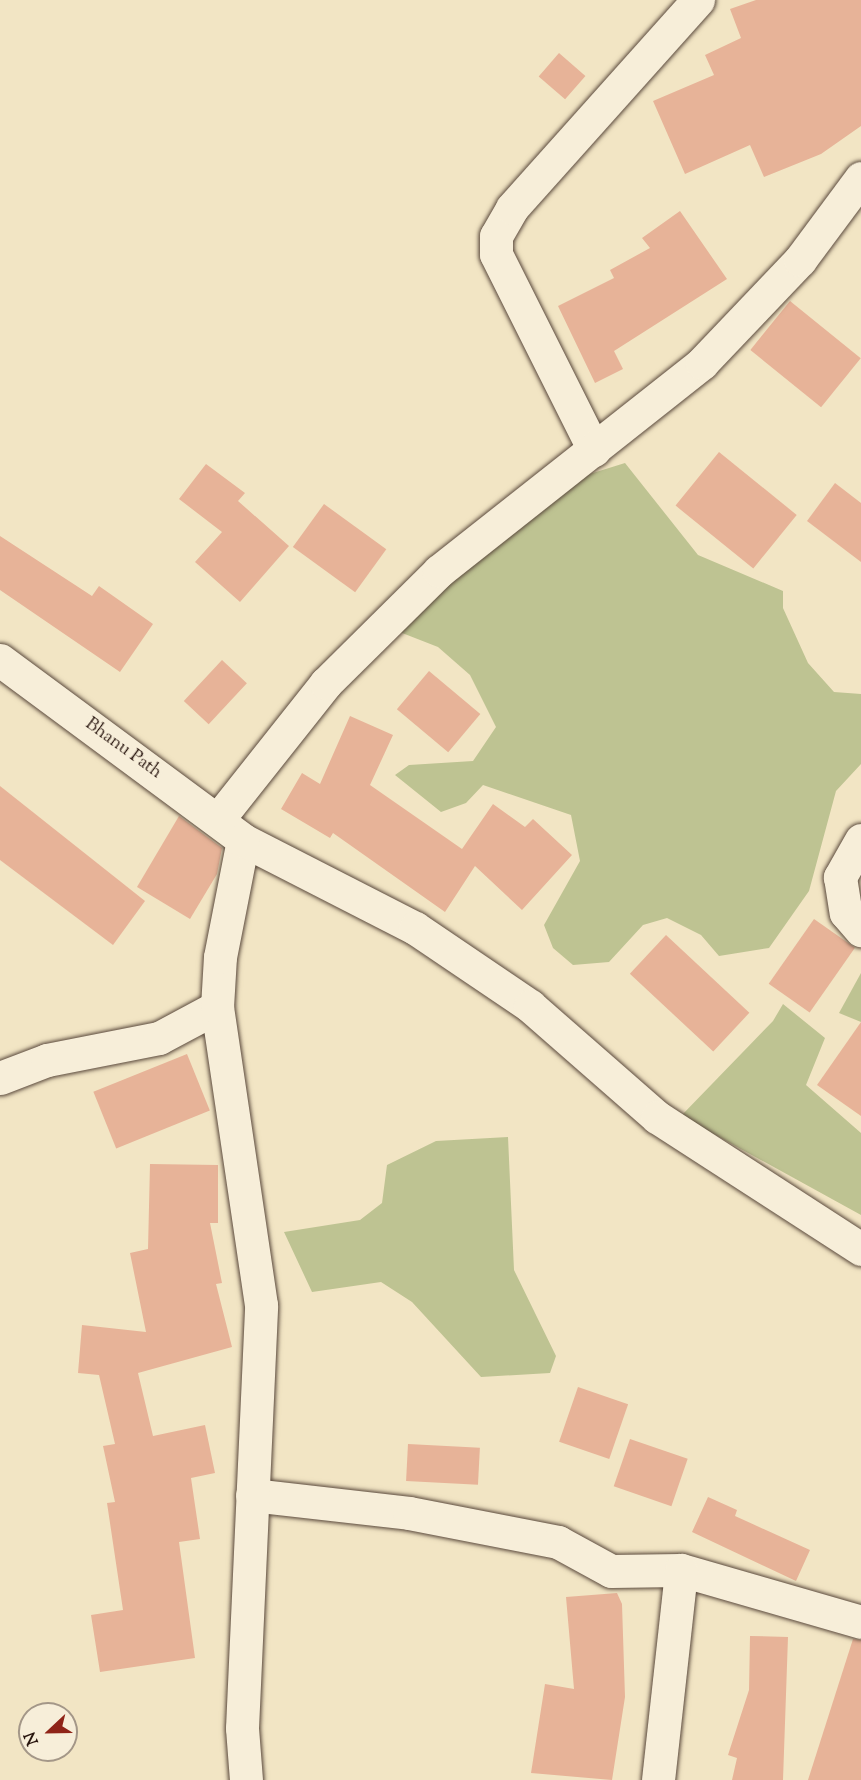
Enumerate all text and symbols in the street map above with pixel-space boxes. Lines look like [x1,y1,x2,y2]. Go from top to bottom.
street label: Bhanu Path [80,714,166,784]
north arrow [18,1702,78,1762]
text: N [20,1728,46,1748]

